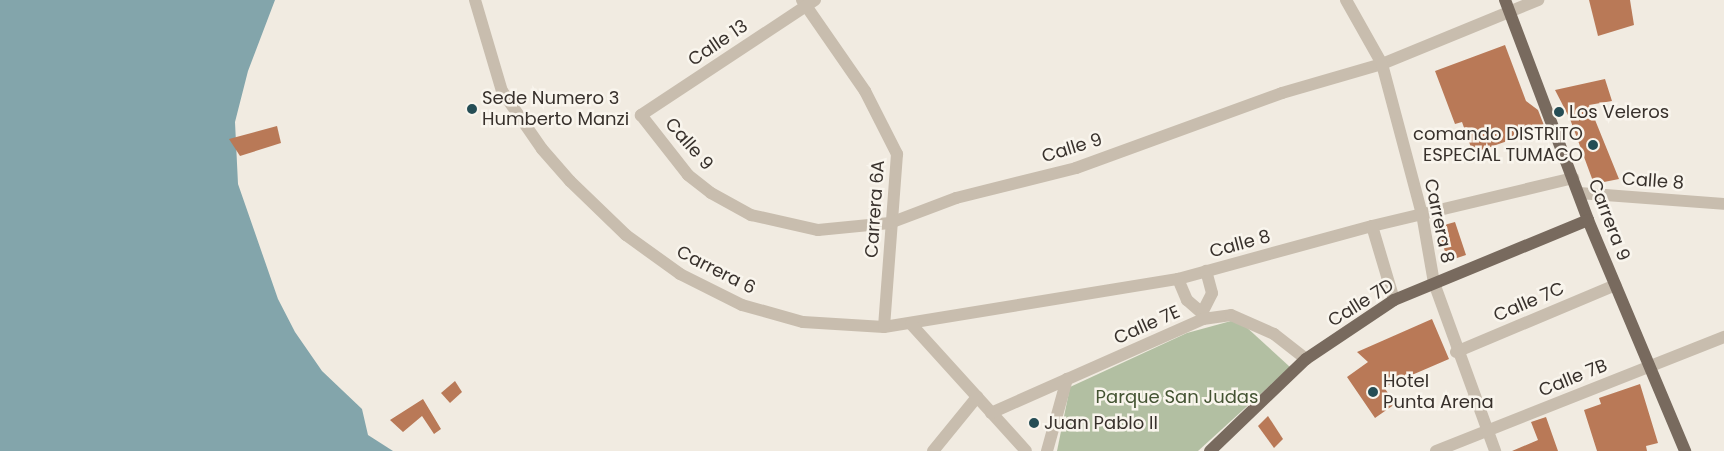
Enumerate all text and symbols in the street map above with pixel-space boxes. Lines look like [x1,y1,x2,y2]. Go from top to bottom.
street label: Calle 13 [684,15,752,71]
place label: Sede Numero 3 Humberto Manzi [482,88,629,130]
place label: Los Veleros [1569,101,1669,123]
marker: Sede Numero 3 Humberto Manzi [466,103,478,115]
marker: Los Veleros [1553,106,1565,118]
street label: Calle 9 [660,113,718,175]
place label: comando DISTRITO ESPECIAL TUMACO [1413,124,1583,166]
street label: Calle 9 [1039,129,1105,167]
marker: comando DISTRITO ESPECIAL TUMACO [1587,139,1599,151]
street label: Carrera 6A [861,159,889,259]
street label: Calle 8 [1621,168,1685,194]
street label: Carrera 9 [1584,176,1634,264]
street label: Carrera 8 [1420,177,1458,265]
street label: Calle 8 [1207,226,1273,262]
street label: Carrera 6 [673,241,759,299]
street label: Calle 7D [1324,274,1398,332]
street label: Calle 7C [1490,277,1568,327]
street label: Calle 7E [1111,301,1183,349]
street label: Calle 7B [1536,355,1610,401]
place label: Hotel Punta Arena [1383,371,1494,414]
park label: Parque San Judas [1096,386,1258,408]
marker: Hotel Punta Arena [1367,386,1379,398]
place label: Juan Pablo II [1044,412,1158,434]
marker: Juan Pablo II [1028,417,1040,429]

